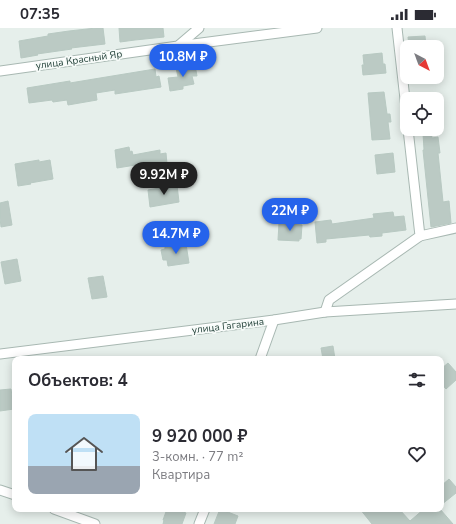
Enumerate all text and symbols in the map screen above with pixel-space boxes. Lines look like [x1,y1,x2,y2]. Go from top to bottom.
text: 07:35 [20,4,60,24]
north arrow [400,40,444,84]
map controls [400,40,444,136]
pin: 10.8M ₽ [146,44,220,78]
street label: улица Красный Яр [35,47,123,73]
text: 10.8M ₽ [158,48,208,66]
button: locate [400,92,444,136]
pin: 9.92M ₽ [127,162,201,196]
text: 9.92M ₽ [139,166,189,184]
pin: 22M ₽ [262,198,318,232]
text: 22M ₽ [271,202,309,220]
pin: 14.7M ₽ [139,221,213,255]
text: 14.7M ₽ [151,225,201,243]
street label: улица Гагарина [191,315,265,337]
text: Объектов: 4 [28,369,128,392]
icon: filters [406,369,428,391]
text: 9 920 000 ₽ [152,425,247,448]
icon: home [60,430,108,478]
icon: heart [406,443,428,465]
text: 3-комн. · 77 m² [152,448,243,466]
text: Квартира [152,466,210,484]

